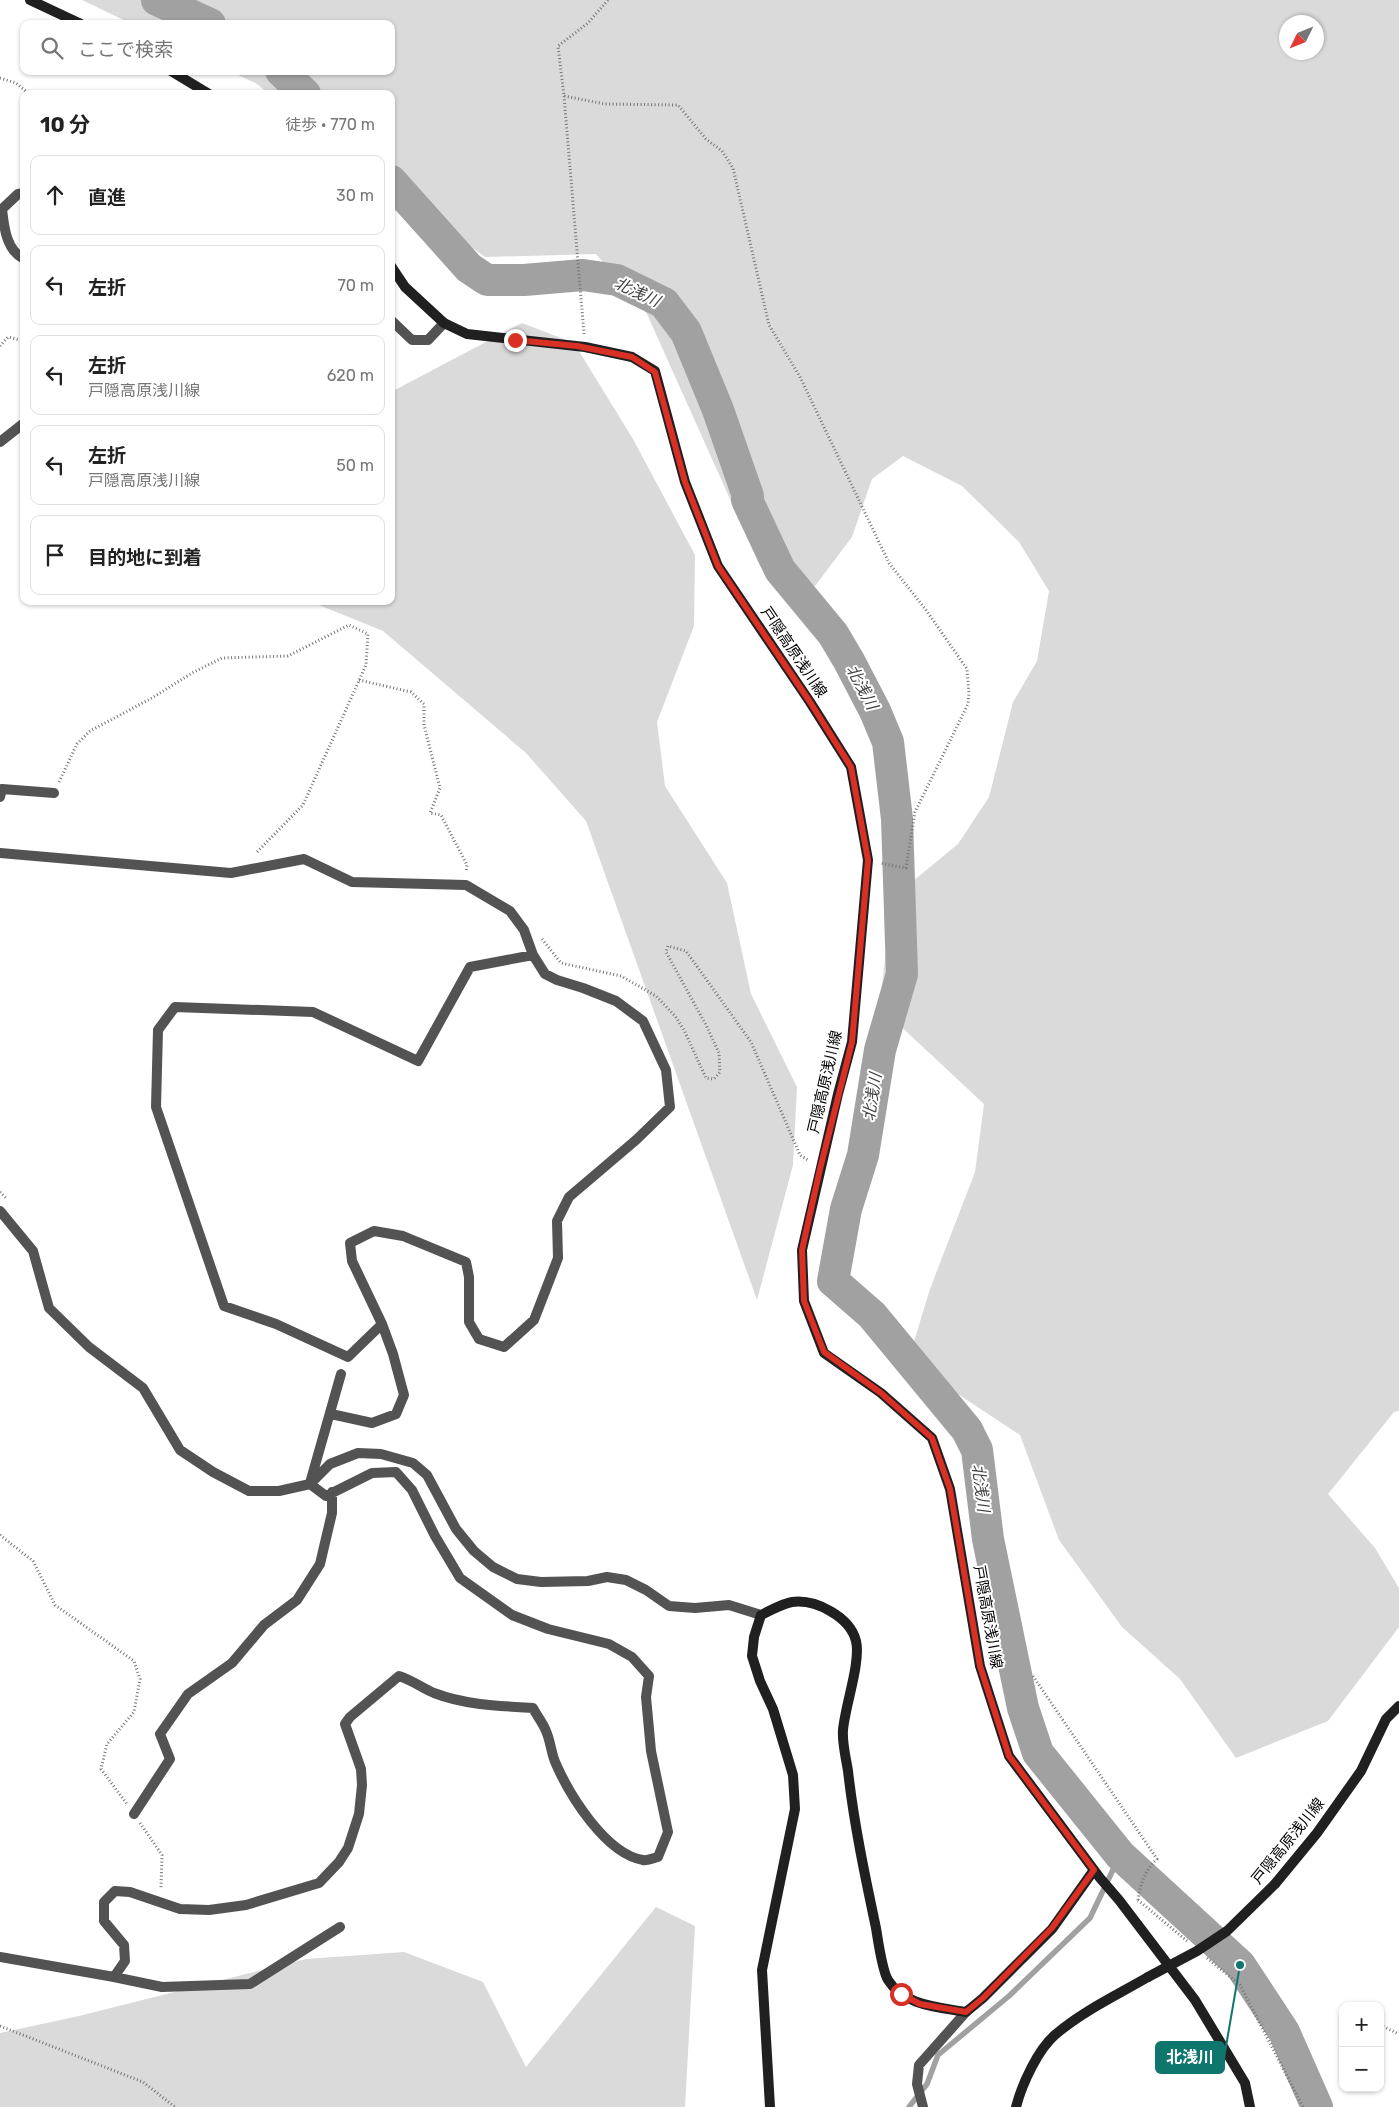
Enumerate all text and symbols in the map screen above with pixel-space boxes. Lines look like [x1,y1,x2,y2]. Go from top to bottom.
north arrow [1279,15,1324,60]
search box [20,20,395,75]
icon: search [38,34,66,62]
text: ここで検索 [78,38,173,61]
text: 10 分 [40,112,90,137]
text: 徒歩 · 770 m [285,115,375,134]
icon: ahead [41,181,69,209]
text: 直進 [88,186,126,209]
text: 30 m [336,186,374,205]
icon: left [41,271,69,299]
water label: 北浅川 [611,273,665,312]
text: 左折 [88,276,126,299]
text: 70 m [337,276,374,295]
route end [504,329,527,352]
text: 左折 [88,354,126,377]
icon: left [41,361,69,389]
text: 620 m [327,366,374,385]
text: 戸隠高原浅川線 [88,381,200,400]
text: 左折 [88,444,126,467]
icon: left [41,451,69,479]
text: 50 m [336,456,374,475]
text: 戸隠高原浅川線 [88,471,200,490]
icon: arrive [41,541,69,569]
text: 目的地に到着 [88,546,202,569]
street label: 戸隠高原浅川線 [757,603,831,701]
water label: 北浅川 [842,661,883,714]
street label: 戸隠高原浅川線 [804,1029,846,1135]
water label: 北浅川 [859,1070,885,1122]
water label: 北浅川 [969,1463,994,1515]
street label: 戸隠高原浅川線 [970,1564,1006,1670]
street label: 戸隠高原浅川線 [1248,1795,1328,1887]
route start [890,1983,913,2006]
map controls [1339,2002,1384,2092]
button: + [1339,2002,1384,2047]
callout: 北浅川 [1156,2042,1224,2073]
button: − [1339,2047,1384,2092]
text: 北浅川 [1166,2048,1214,2067]

